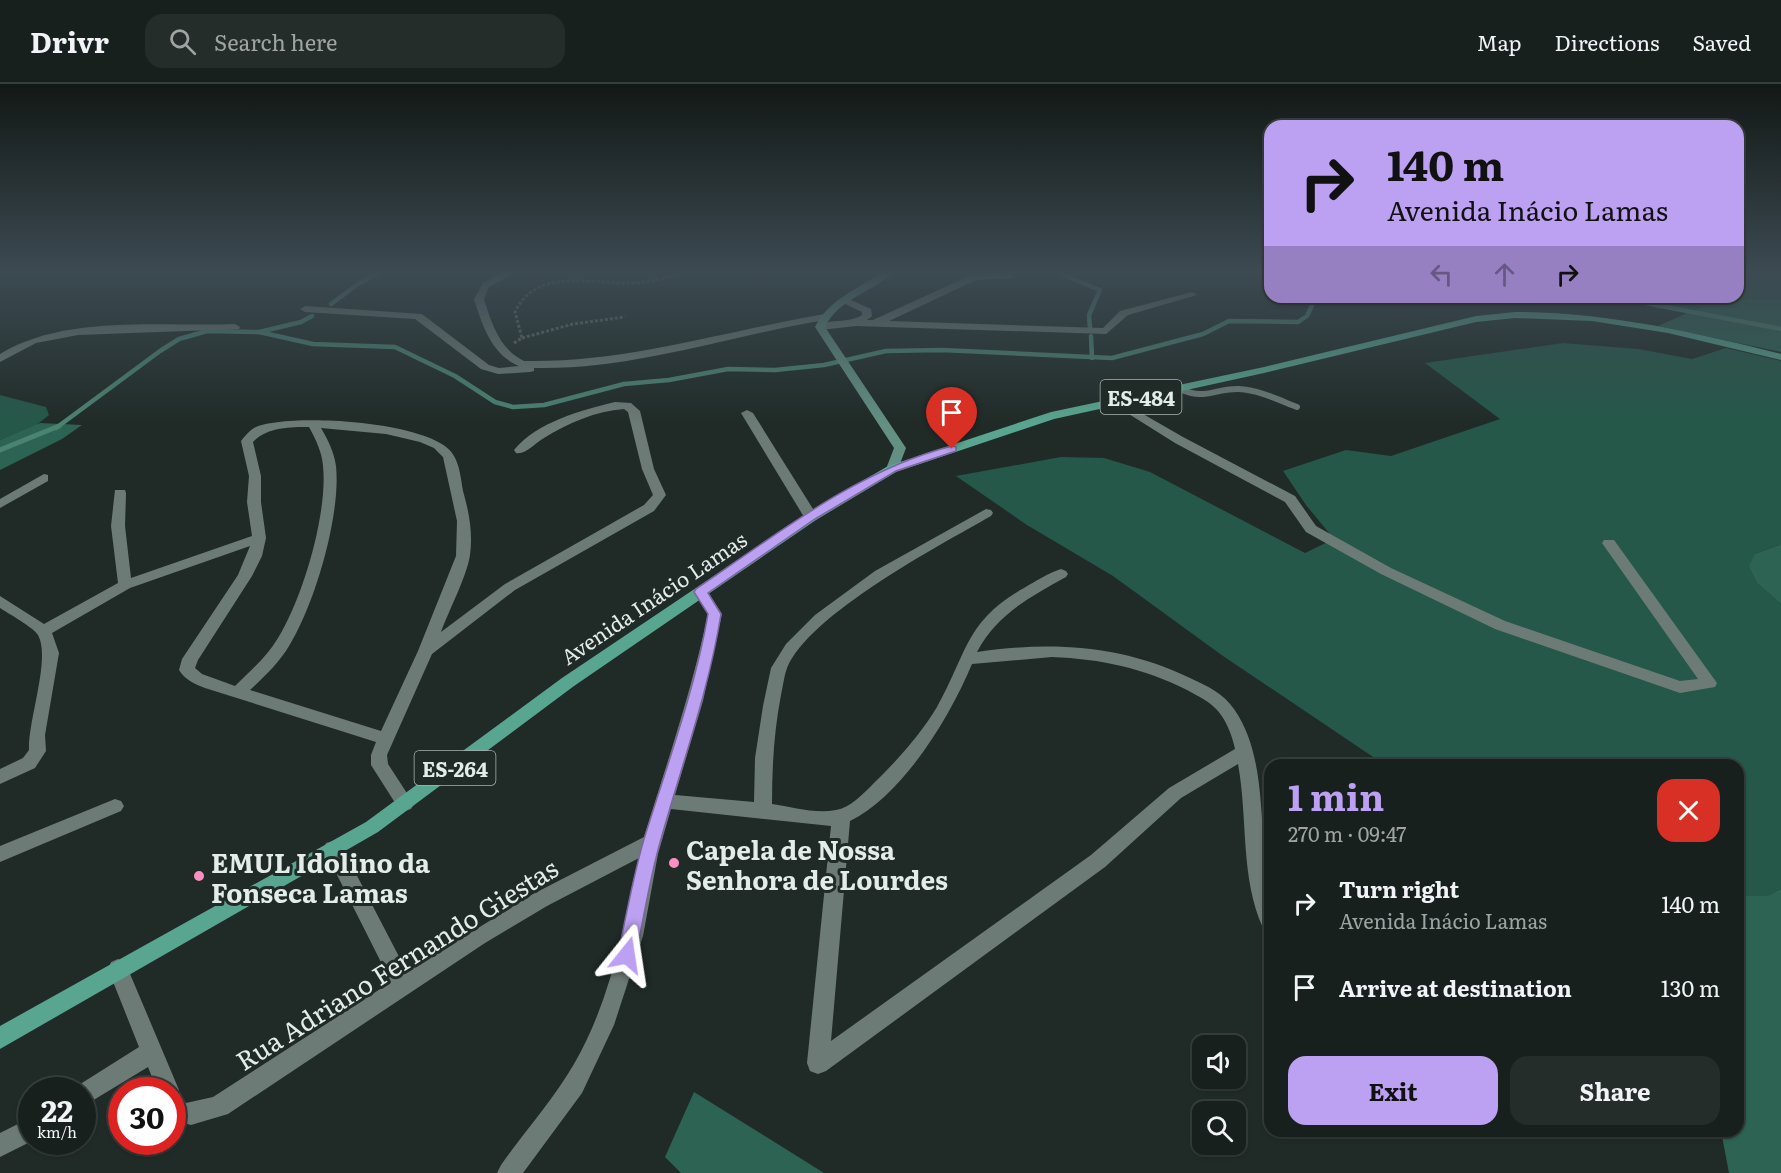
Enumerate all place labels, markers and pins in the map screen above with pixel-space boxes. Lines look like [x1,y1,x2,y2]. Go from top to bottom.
pin [926,387,977,449]
place label: Capela de Nossa Senhora de Lourdes [686,829,948,898]
place label: EMUL Idolino da Fonseca Lamas [211,842,430,911]
marker: Capela de Nossa Senhora de Lourdes [667,856,681,870]
marker: EMUL Idolino da Fonseca Lamas [192,869,206,883]

